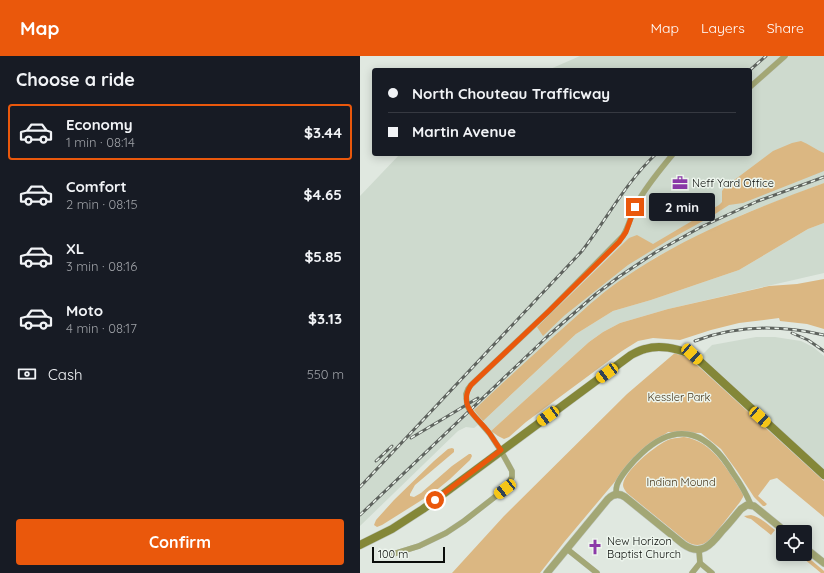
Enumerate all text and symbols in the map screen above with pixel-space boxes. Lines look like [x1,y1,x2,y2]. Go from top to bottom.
text: Map [20,16,59,40]
text: Map [650,19,679,37]
text: Layers [701,19,745,37]
text: Share [767,19,804,37]
text: Choose a ride [16,68,135,91]
text: North Chouteau Trafficway [412,84,610,103]
icon: car [18,114,54,150]
text: Economy [66,115,133,134]
text: Martin Avenue [412,122,516,141]
text: $3.44 [304,123,342,142]
text: 1 min · 08:14 [66,134,135,150]
office icon: Neff Yard Office [671,174,689,192]
icon: car [18,176,54,212]
place label: Neff Yard Office [692,176,774,190]
text: Comfort [66,177,127,196]
text: $4.65 [304,185,342,204]
callout: 2 min [649,193,715,221]
text: 2 min · 08:15 [66,196,138,212]
route end [626,198,644,216]
text: 2 min [665,199,699,215]
icon: car [18,238,54,274]
text: XL [66,239,84,258]
text: $5.85 [304,247,342,266]
text: 3 min · 08:16 [66,258,137,274]
icon: car [18,300,54,336]
text: Moto [66,301,103,320]
text: $3.13 [308,309,342,328]
text: 4 min · 08:17 [66,320,137,336]
car [679,342,705,366]
car [594,361,620,385]
icon: cash [16,363,38,385]
text: Cash [48,365,82,384]
text: 550 m [307,366,344,382]
park label: Kessler Park [648,390,711,404]
car [535,404,561,428]
car [747,405,773,429]
park label: Indian Mound [646,475,716,489]
car [492,477,518,501]
route start [426,491,444,509]
button: Confirm [16,519,344,565]
map controls [776,525,812,561]
button: locate [776,525,812,561]
place label: New Horizon Baptist Church [607,534,681,561]
church icon: New Horizon Baptist Church [586,538,604,556]
scale bar [372,545,445,564]
text: 100 m [378,547,408,561]

